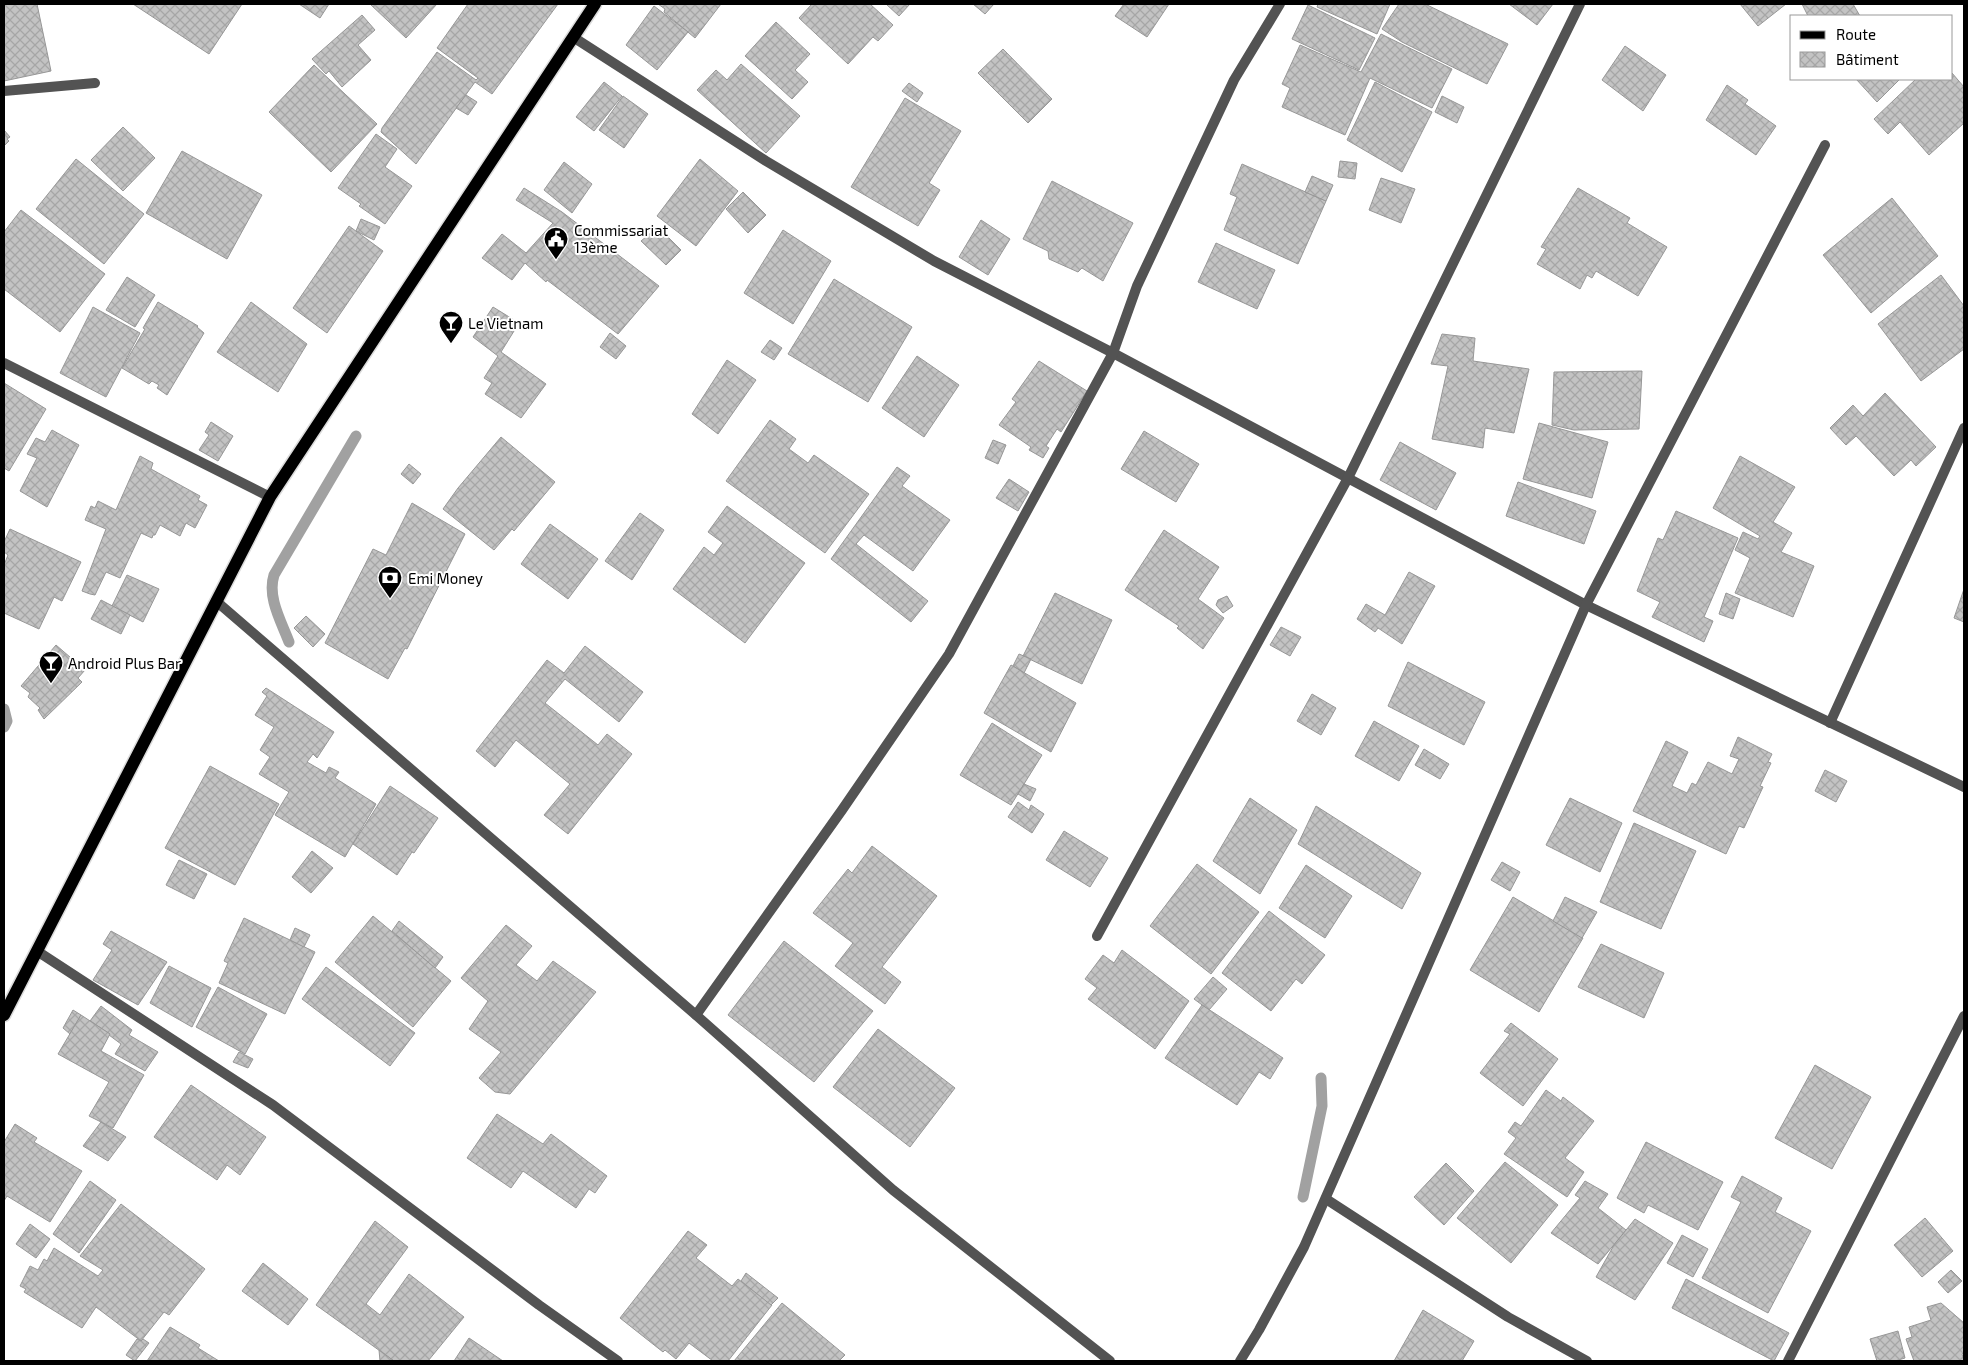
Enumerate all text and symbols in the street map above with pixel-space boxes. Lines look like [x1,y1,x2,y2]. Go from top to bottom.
legend [1790,15,1953,80]
text: Route [1836,25,1876,43]
text: Bâtiment [1836,50,1899,68]
place label: Commissariat 13ème [574,221,669,256]
public building icon: Commissariat 13ème [543,226,569,260]
bar icon: Le Vietnam [438,310,464,344]
place label: Le Vietnam [468,314,543,332]
bank icon: Emi Money [377,565,403,599]
place label: Emi Money [408,569,483,587]
bar icon: Android Plus Bar [38,650,64,684]
place label: Android Plus Bar [68,654,181,672]

